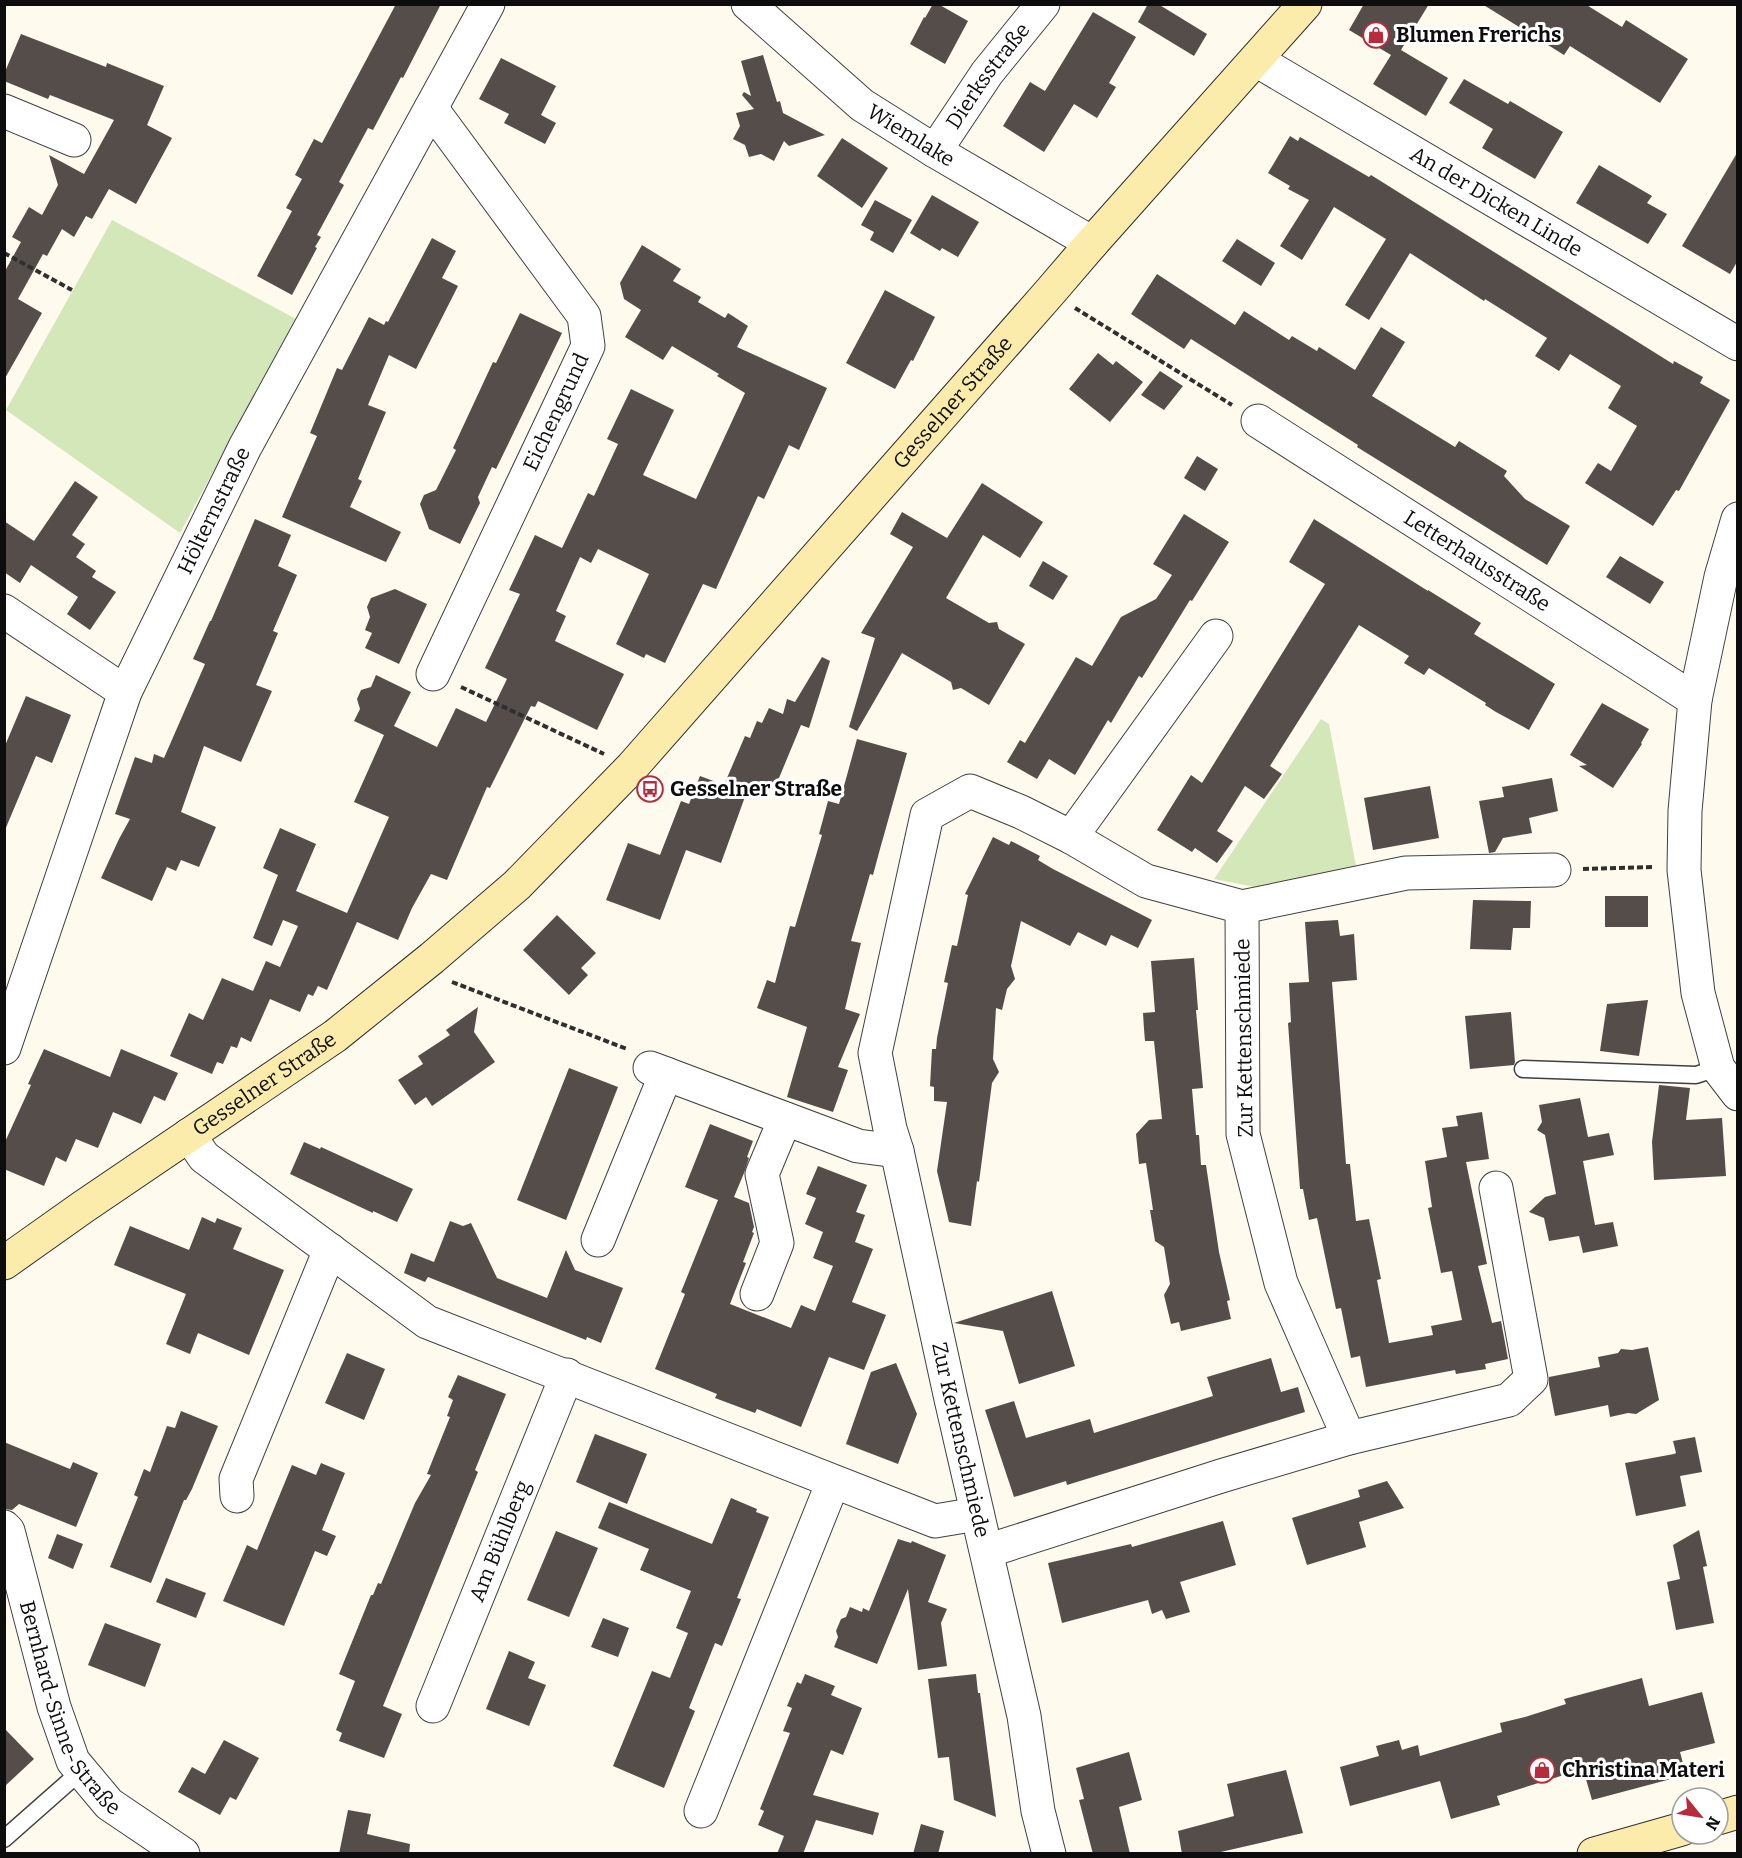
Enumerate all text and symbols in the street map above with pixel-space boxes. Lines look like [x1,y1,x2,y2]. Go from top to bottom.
street label: Dierksstraße [940,17,1036,134]
shop icon: Blumen Frerichs [1361,20,1391,50]
place label: Blumen Frerichs [1396,22,1561,48]
street label: Wiemlake [862,99,959,173]
street label: An der Dicken Linde [1405,141,1587,263]
street label: Gesselner Straße [887,331,1018,474]
street label: Eichengrund [517,349,595,475]
street label: Hölternstraße [172,443,256,578]
street label: Letterhausstraße [1399,505,1555,617]
bus stop icon: Gesselner Straße [635,774,665,804]
place label: Gesselner Straße [670,776,842,802]
street label: Zur Kettenschmiede [1229,938,1259,1138]
street label: Gesselner Straße [188,1026,341,1142]
street label: Zur Kettenschmiede [926,1340,995,1540]
street label: Am Bühlberg [464,1476,536,1605]
street label: Bernhard-Sinne-Straße [14,1598,125,1821]
shop icon: Christina Materi [1527,1755,1557,1785]
place label: Christina Materi [1562,1757,1725,1783]
north arrow [1670,1786,1730,1846]
text: N [1701,1813,1724,1833]

